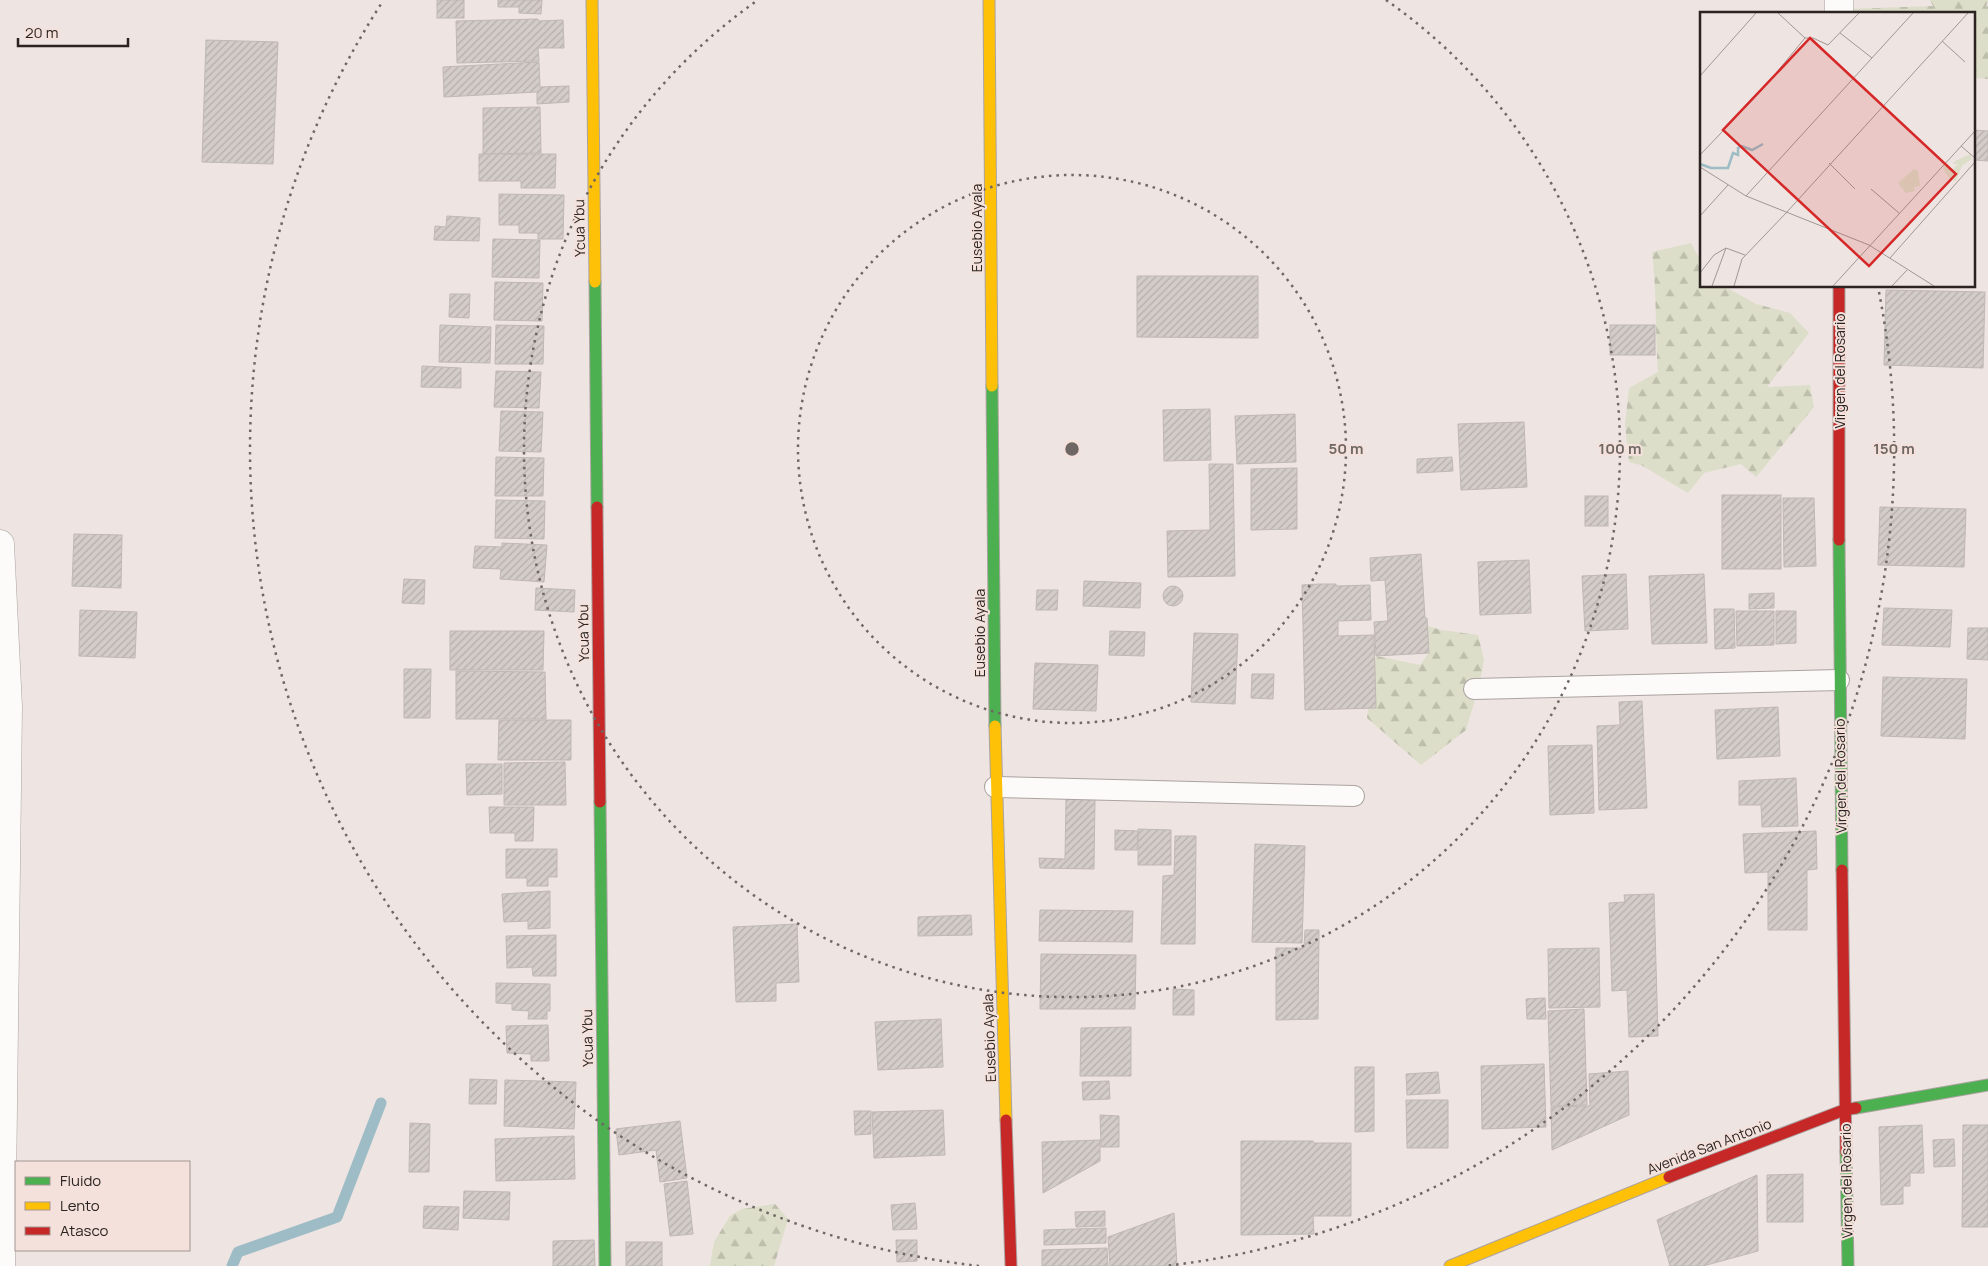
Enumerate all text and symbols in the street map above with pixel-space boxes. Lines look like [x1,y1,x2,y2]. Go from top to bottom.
inset map [1700,12,1976,288]
scale bar [18,15,128,47]
text: 20 m [25,22,58,43]
street label: Eusebio Ayala [967,184,986,272]
street label: Ycua Ybu [569,199,589,257]
street label: Virgen del Rosario [1830,314,1849,428]
text: 50 m [1328,438,1364,459]
text: 100 m [1599,438,1641,459]
text: 150 m [1873,438,1915,459]
centre of rings [1063,440,1081,458]
street label: Eusebio Ayala [970,589,989,677]
street label: Ycua Ybu [573,604,593,662]
street label: Virgen del Rosario [1829,718,1851,834]
street label: Eusebio Ayala [978,993,1000,1083]
street label: Ycua Ybu [577,1009,597,1067]
street label: Avenida San Antonio [1644,1114,1774,1178]
street label: Virgen del Rosario [1835,1123,1857,1239]
legend [15,1161,190,1251]
text: Fluido [60,1170,101,1191]
text: Lento [60,1195,100,1216]
text: Atasco [60,1220,108,1241]

